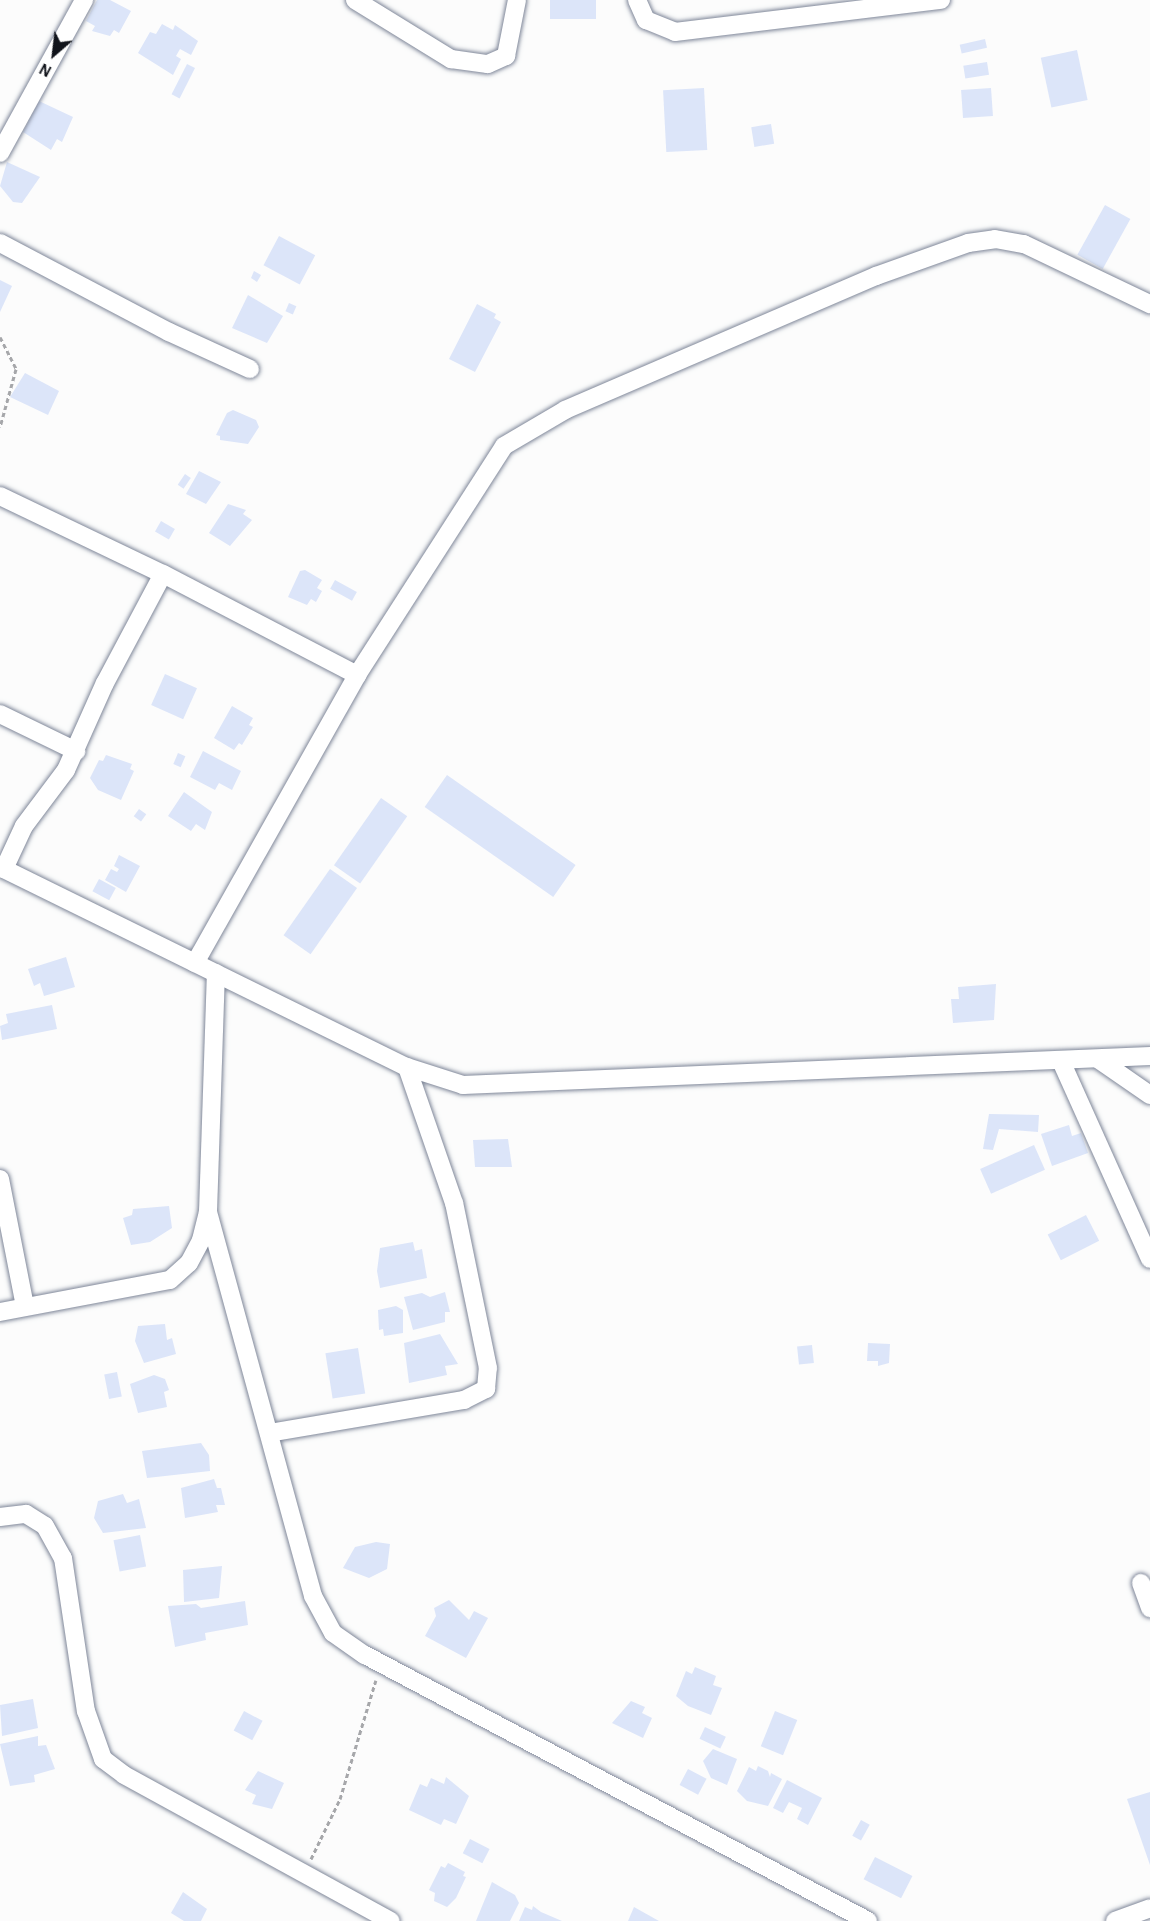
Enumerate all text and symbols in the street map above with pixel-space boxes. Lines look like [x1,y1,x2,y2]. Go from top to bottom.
north arrow [24,24,84,84]
text: N [37,60,54,80]

